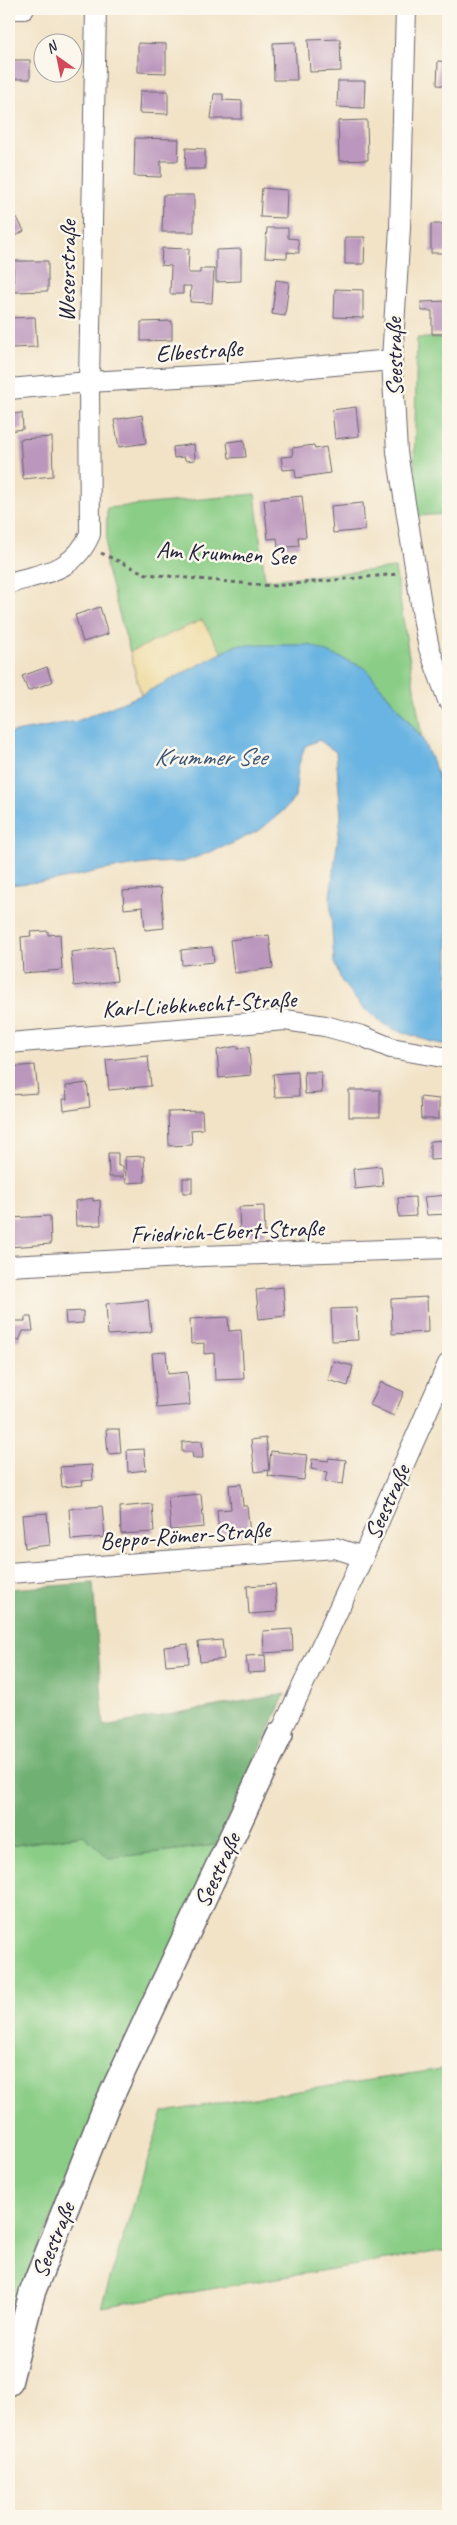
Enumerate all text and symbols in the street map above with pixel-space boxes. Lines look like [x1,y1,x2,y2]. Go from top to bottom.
north arrow [32,32,82,82]
text: N [43,37,61,57]
street label: Weserstraße [51,218,83,322]
street label: Seestraße [378,315,410,397]
street label: Elbestraße [155,333,245,369]
street label: Am Krummen See [156,534,299,572]
water label: Krummer See [154,741,270,773]
street label: Karl-Liebknecht-Straße [101,984,299,1024]
street label: Friedrich-Ebert-Straße [130,1213,326,1249]
street label: Seestraße [357,1458,418,1544]
street label: Beppo-Römer-Straße [99,1514,273,1556]
street label: Seestraße [187,1826,248,1912]
street label: Seestraße [24,2196,82,2282]

